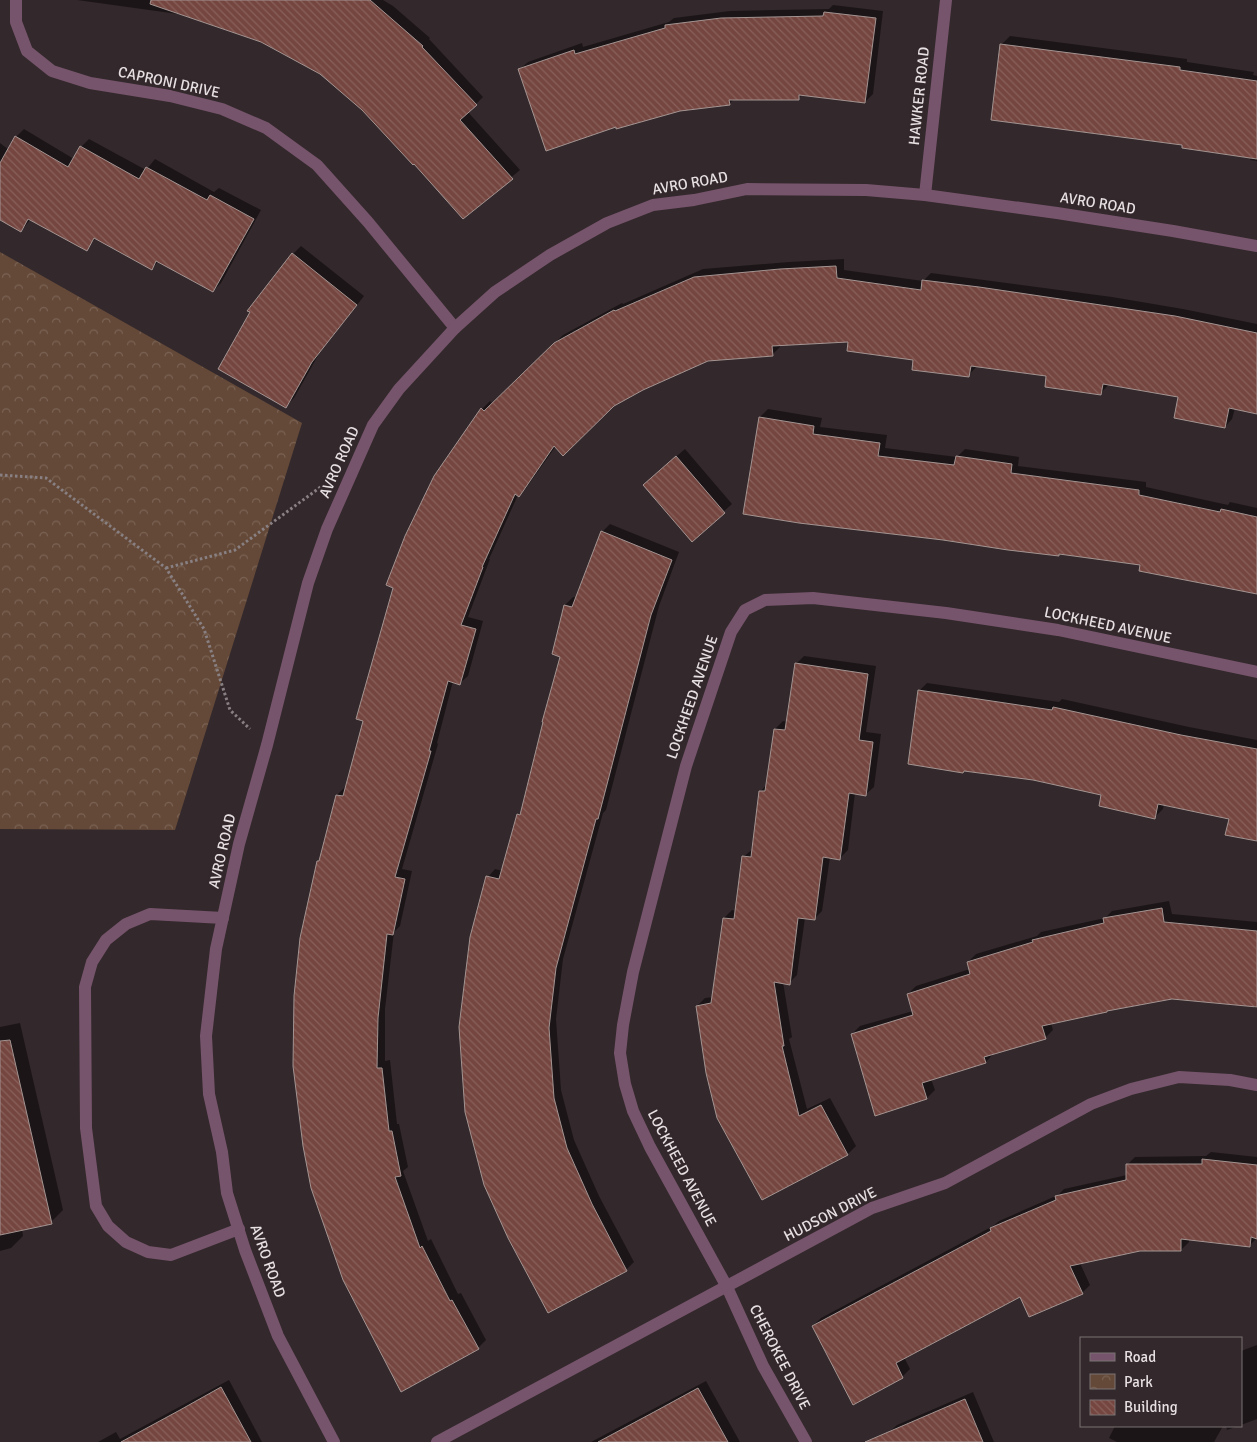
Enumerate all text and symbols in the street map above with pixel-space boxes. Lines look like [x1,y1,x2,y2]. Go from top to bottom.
street label: HAWKER ROAD [905,46,933,146]
street label: CAPRONI DRIVE [116,62,222,102]
street label: AVRO ROAD [651,168,729,198]
street label: AVRO ROAD [1059,188,1137,218]
street label: AVRO ROAD [315,423,363,501]
street label: LOCKHEED AVENUE [1043,603,1173,647]
street label: LOCKHEED AVENUE [662,633,722,761]
street label: AVRO ROAD [205,812,239,890]
street label: LOCKHEED AVENUE [644,1107,720,1229]
street label: HUDSON DRIVE [781,1183,879,1245]
street label: AVRO ROAD [246,1222,290,1300]
street label: CHEROKEE DRIVE [746,1301,814,1413]
legend [1080,1337,1242,1427]
text: Road [1124,1348,1156,1366]
text: Park [1124,1373,1153,1391]
text: Building [1124,1398,1178,1416]

